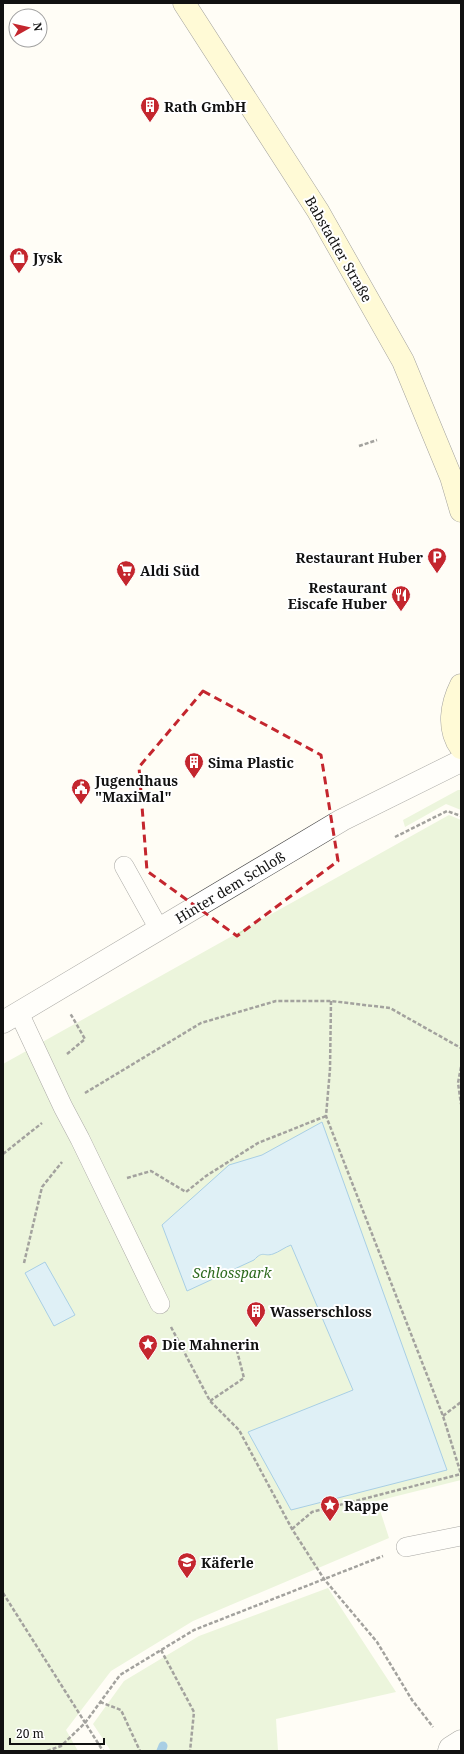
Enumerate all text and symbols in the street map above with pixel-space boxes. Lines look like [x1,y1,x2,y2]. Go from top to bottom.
north arrow [8,8,48,48]
text: N [30,21,46,32]
building icon: Rath GmbH [139,95,161,123]
place label: Rath GmbH [164,97,247,116]
street label: Babstadter Straße [301,193,377,305]
shop icon: Jysk [8,246,30,274]
place label: Jysk [32,248,62,267]
parking icon: Restaurant Huber [426,546,448,574]
place label: Restaurant Huber [296,548,424,567]
supermarket icon: Aldi Süd [115,559,137,587]
place label: Aldi Süd [140,561,200,580]
place label: Restaurant Eiscafe Huber [288,578,388,613]
restaurant icon: Restaurant Eiscafe Huber [390,584,412,612]
building icon: Sima Plastic [183,751,205,779]
place label: Sima Plastic [208,753,294,772]
place label: Jugendhaus "MaxiMal" [94,771,178,806]
public building icon: Jugendhaus "MaxiMal" [70,777,92,805]
street label: Hinter dem Schloß [171,847,289,927]
park label: Schlosspark [193,1263,272,1282]
building icon: Wasserschloss [245,1300,267,1328]
place label: Wasserschloss [270,1302,372,1321]
place icon: Die Mahnerin [137,1333,159,1361]
place label: Die Mahnerin [162,1335,259,1354]
place icon: Rappe [319,1494,341,1522]
place label: Rappe [344,1496,388,1515]
school or university icon: Käferle [176,1551,198,1579]
place label: Käferle [201,1553,254,1572]
scale bar [10,1720,104,1746]
text: 20 m [16,1725,44,1742]

